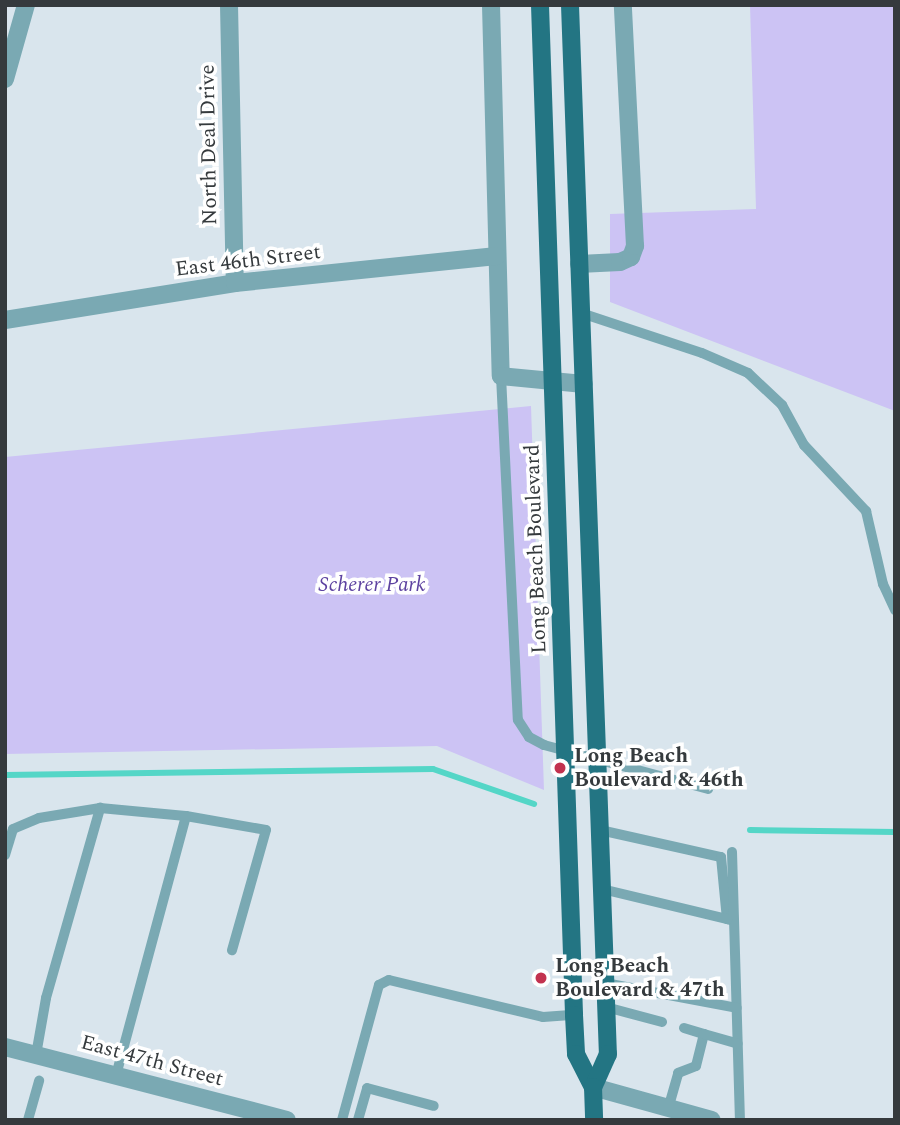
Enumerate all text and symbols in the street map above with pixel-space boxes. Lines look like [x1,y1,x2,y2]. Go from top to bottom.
street label: North Deal Drive [195,64,223,226]
street label: East 46th Street [174,240,322,282]
street label: Long Beach Boulevard [520,444,552,654]
park label: Scherer Park [318,572,426,598]
place label: Long Beach Boulevard & 46th [574,743,744,793]
marker: Long Beach Boulevard & 46th [552,760,568,776]
place label: Long Beach Boulevard & 47th [555,953,725,1003]
marker: Long Beach Boulevard & 47th [533,970,549,986]
street label: East 47th Street [78,1030,226,1092]

